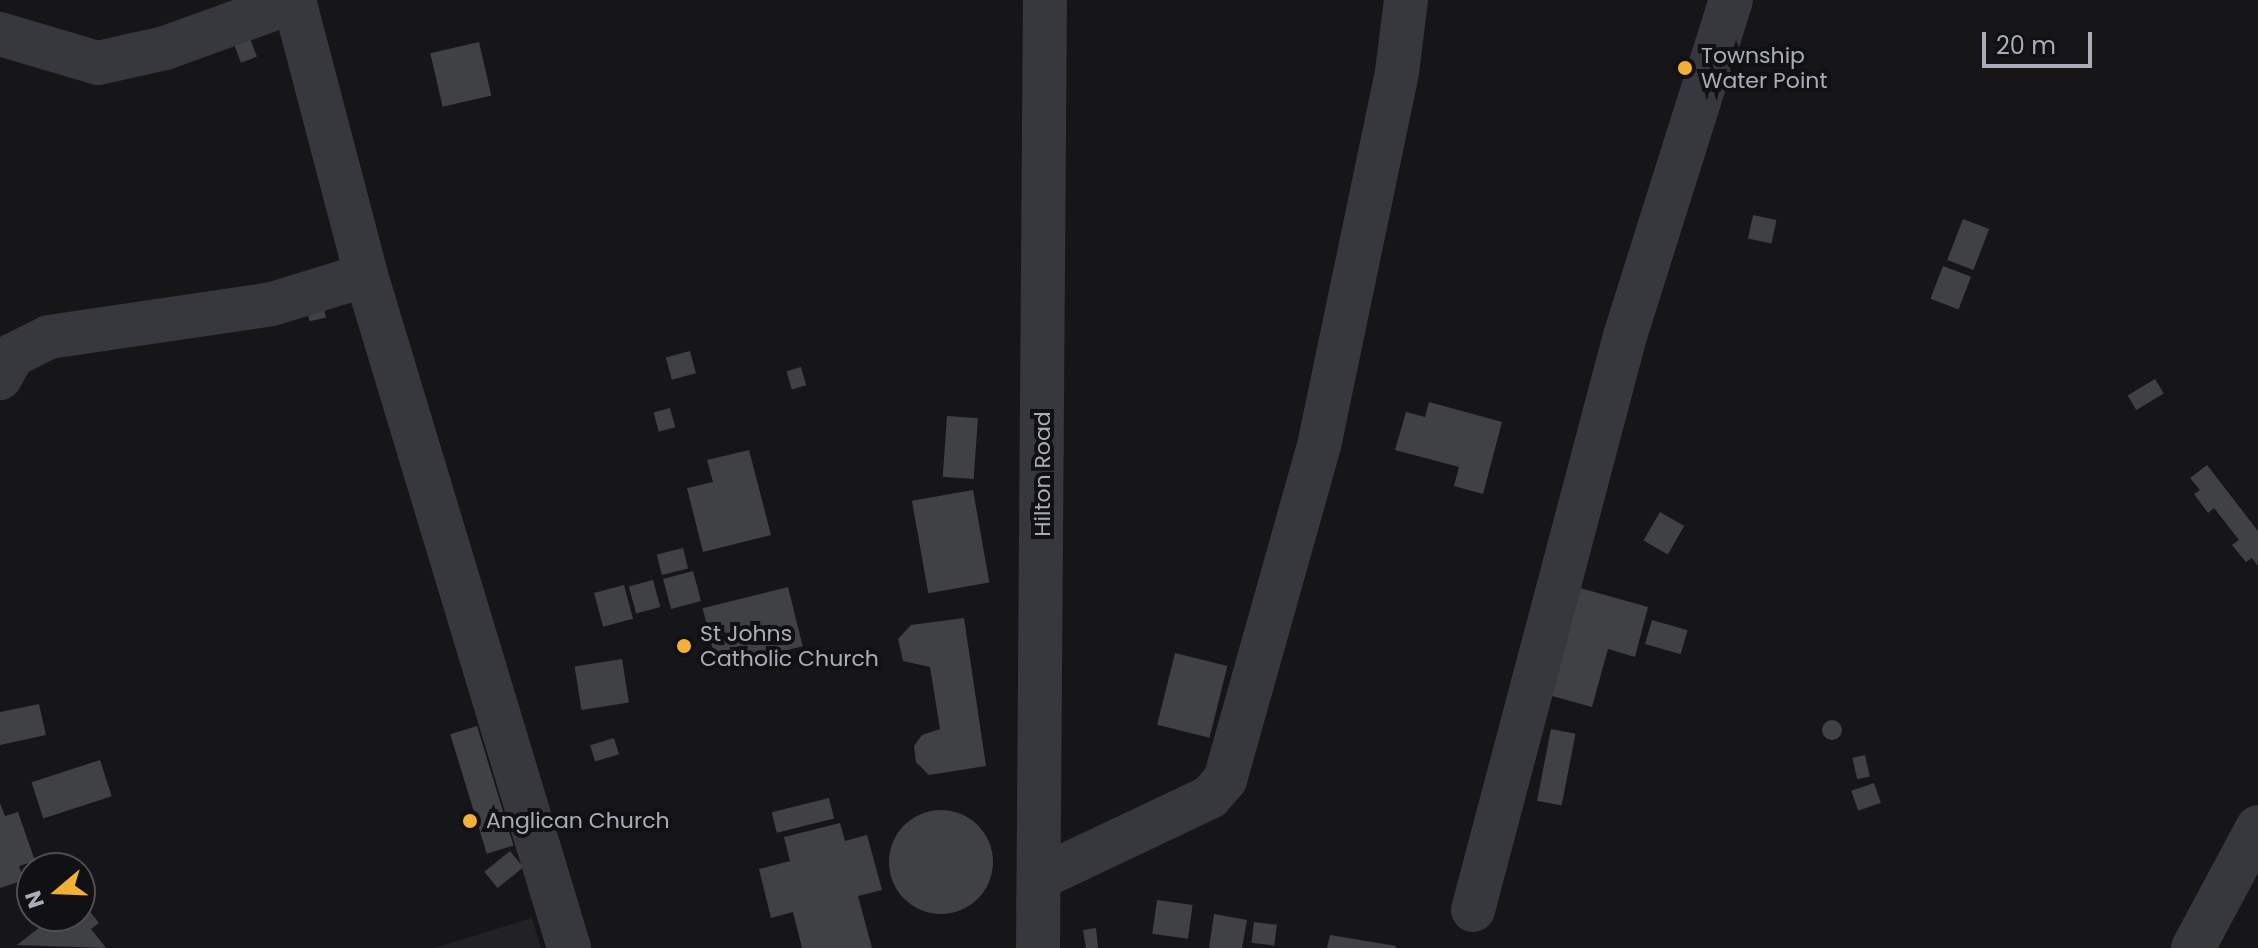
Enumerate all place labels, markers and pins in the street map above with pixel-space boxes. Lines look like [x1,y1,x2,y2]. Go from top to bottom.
place label: Township Water Point [1701,42,1827,94]
marker: Township Water Point [1676,59,1694,77]
place label: St Johns Catholic Church [700,620,879,672]
marker: St Johns Catholic Church [675,637,693,655]
place label: Anglican Church [486,808,670,834]
marker: Anglican Church [461,812,479,830]

